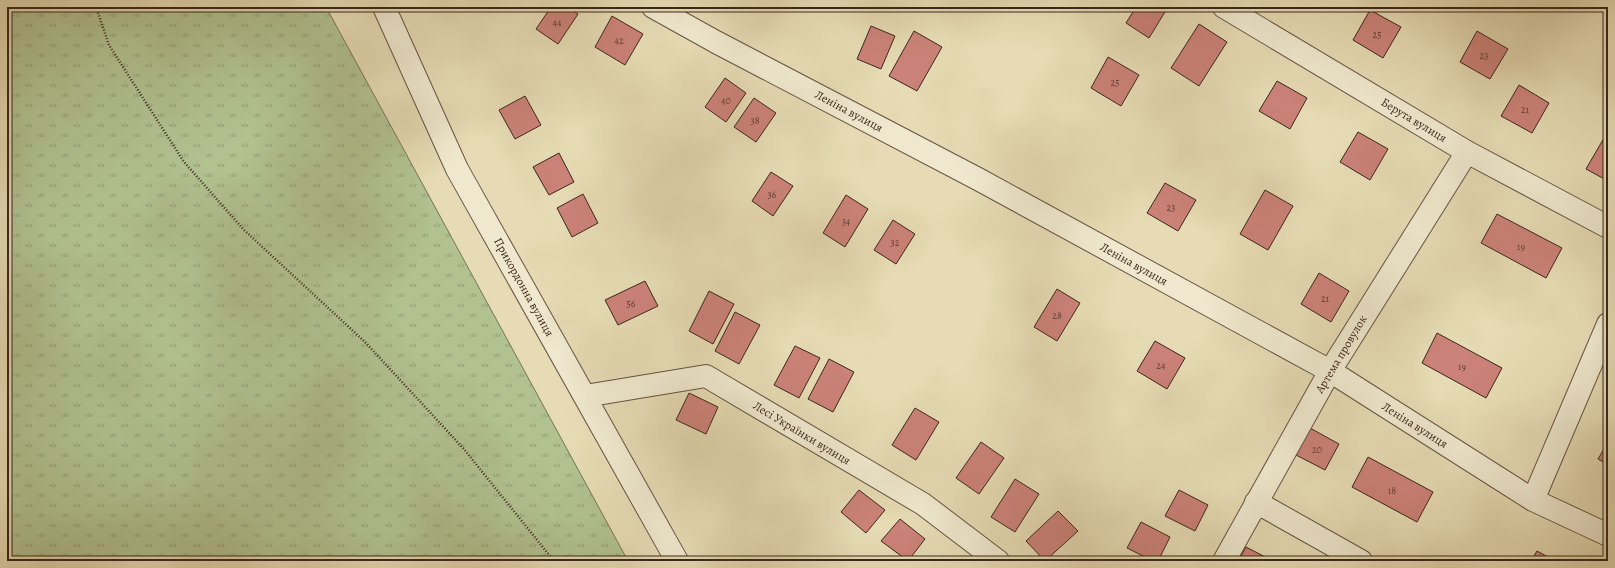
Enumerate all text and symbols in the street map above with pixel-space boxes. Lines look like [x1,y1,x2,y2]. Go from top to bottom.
house number: 44 [552,16,562,29]
house number: 25 [1372,28,1382,41]
house number: 42 [614,34,624,47]
house number: 23 [1480,49,1488,62]
house number: 25 [1110,76,1120,89]
street label: Леніна вулиця [812,86,886,136]
house number: 40 [721,94,731,107]
street label: Берута вулиця [1378,94,1450,146]
house number: 21 [1521,103,1530,116]
house number: 38 [750,114,760,127]
house number: 36 [768,188,777,201]
house number: 23 [1167,201,1175,214]
house number: 34 [842,215,851,228]
street label: Прикордонна вулиця [490,235,558,339]
house number: 32 [891,236,900,249]
street label: Леніна вулиця [1097,239,1171,289]
house number: 19 [1517,240,1525,253]
house number: 21 [1321,292,1330,305]
house number: 56 [627,297,636,310]
house number: 28 [1052,309,1062,322]
street label: Артема провулок [1311,312,1371,397]
house number: 24 [1156,359,1166,372]
house number: 19 [1458,360,1466,373]
street label: Лесі Українки вулиця [750,398,854,469]
street label: Леніна вулиця [1379,398,1451,452]
house number: 20 [1312,443,1322,456]
house number: 18 [1388,484,1396,497]

